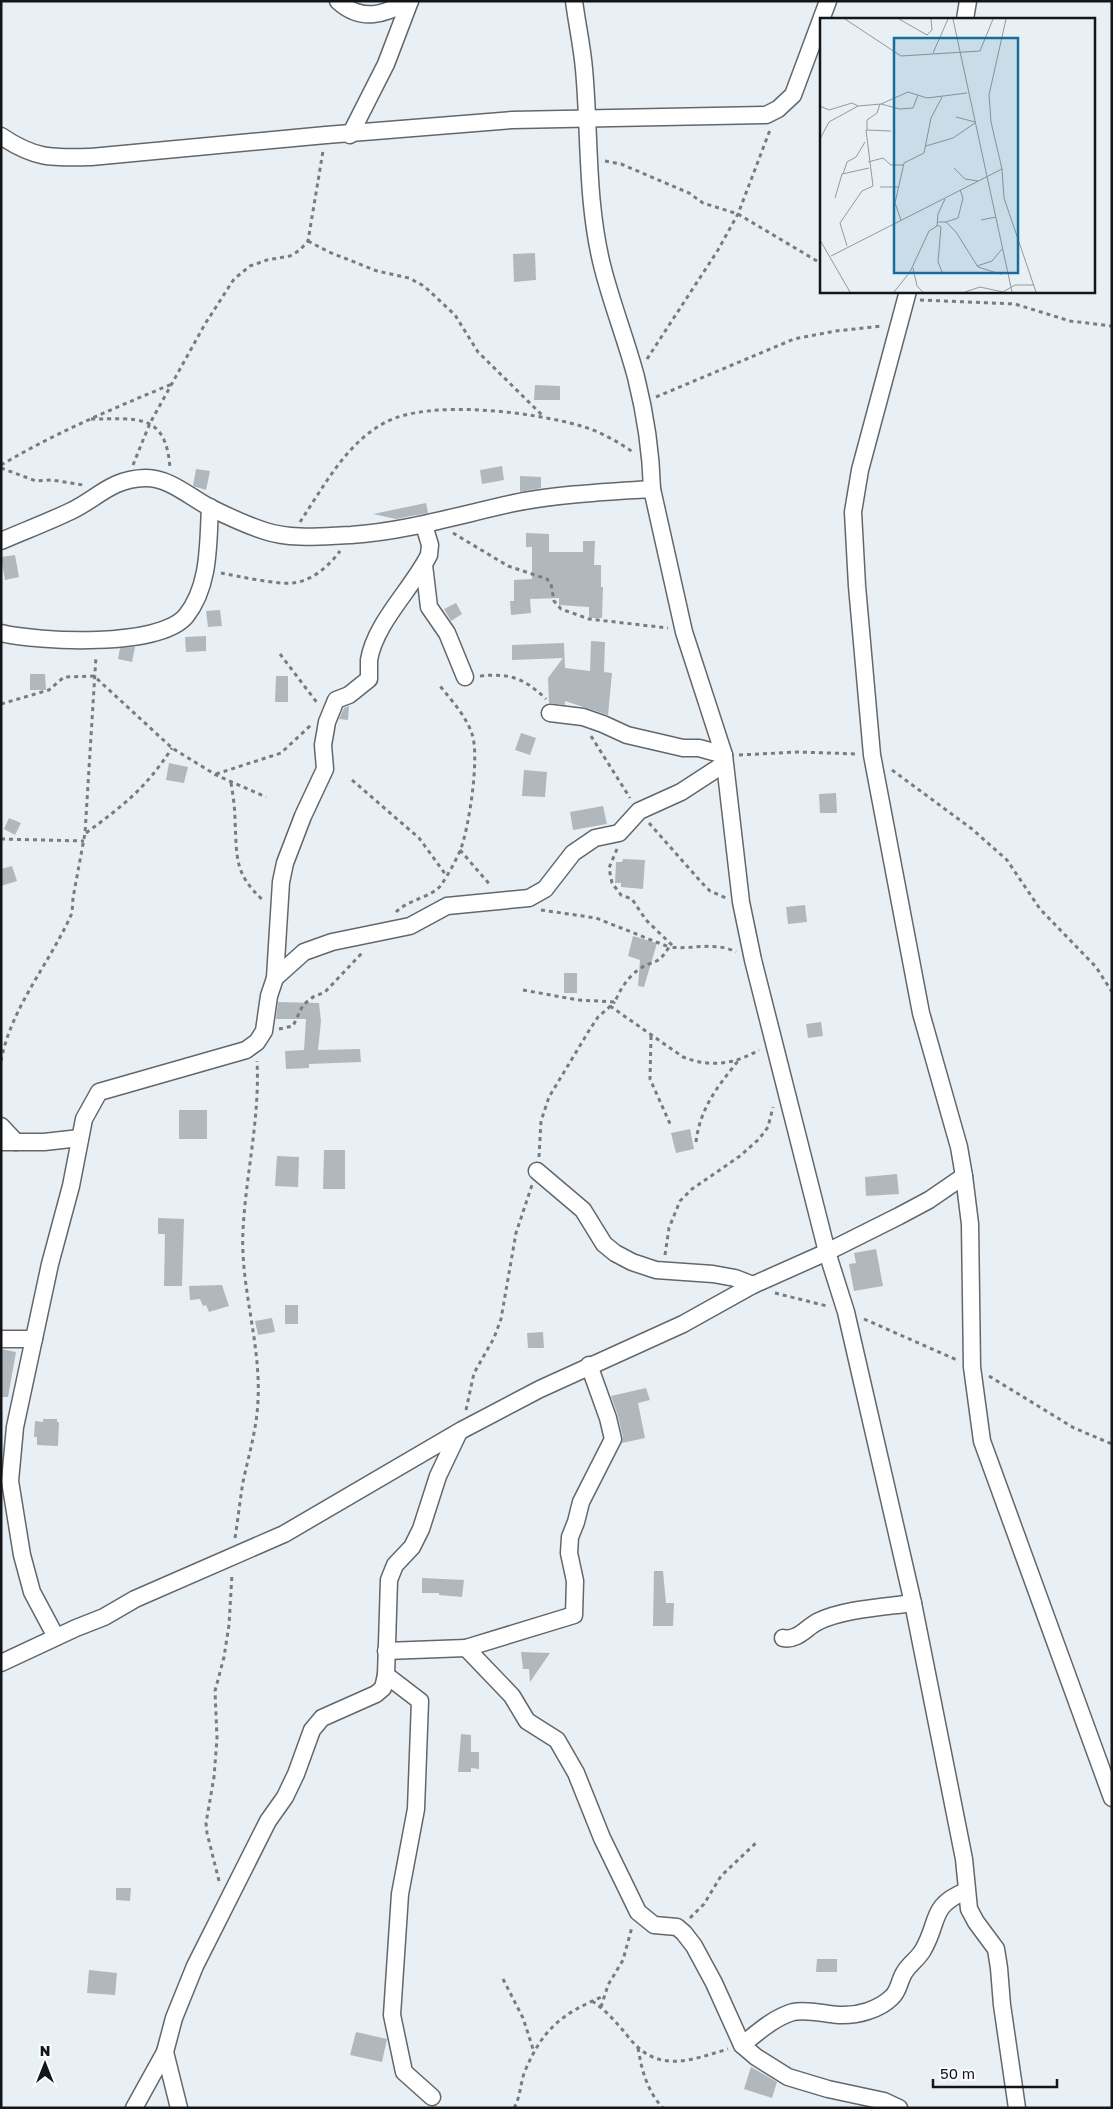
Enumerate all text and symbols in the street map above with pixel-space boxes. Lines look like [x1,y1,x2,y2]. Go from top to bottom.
inset map [820,18,1096,292]
north arrow [20,2039,70,2089]
text: N [40,2042,50,2059]
scale bar [933,2056,1057,2088]
text: 50 m [940,2064,975,2082]

